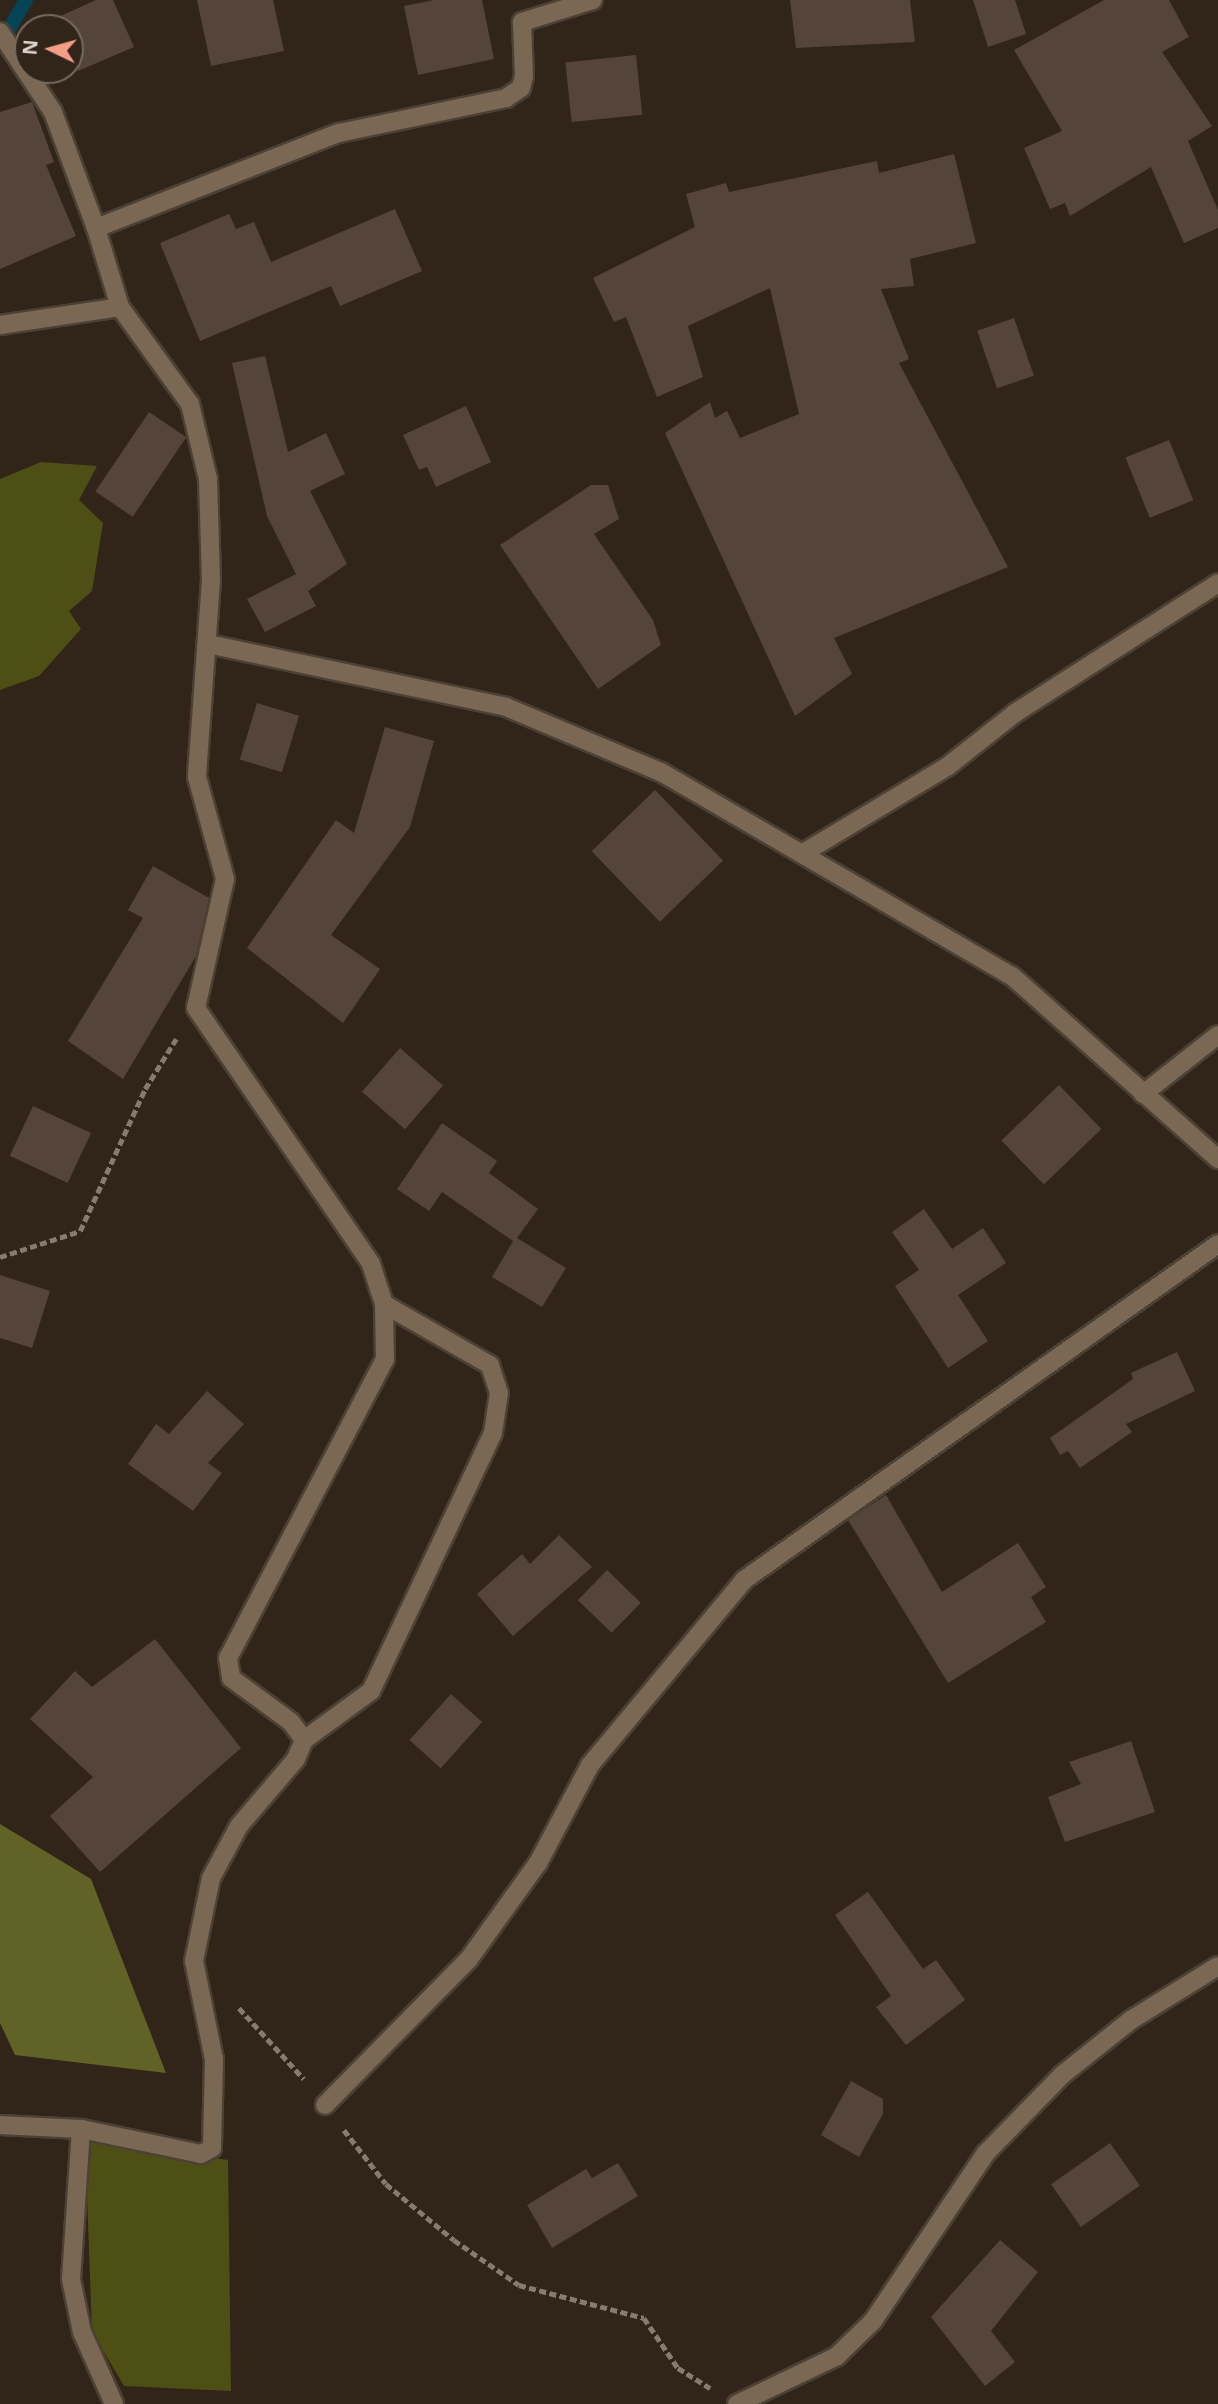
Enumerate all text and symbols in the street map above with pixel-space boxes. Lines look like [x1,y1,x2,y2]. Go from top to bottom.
north arrow [14,14,84,84]
text: N [16,39,44,56]

